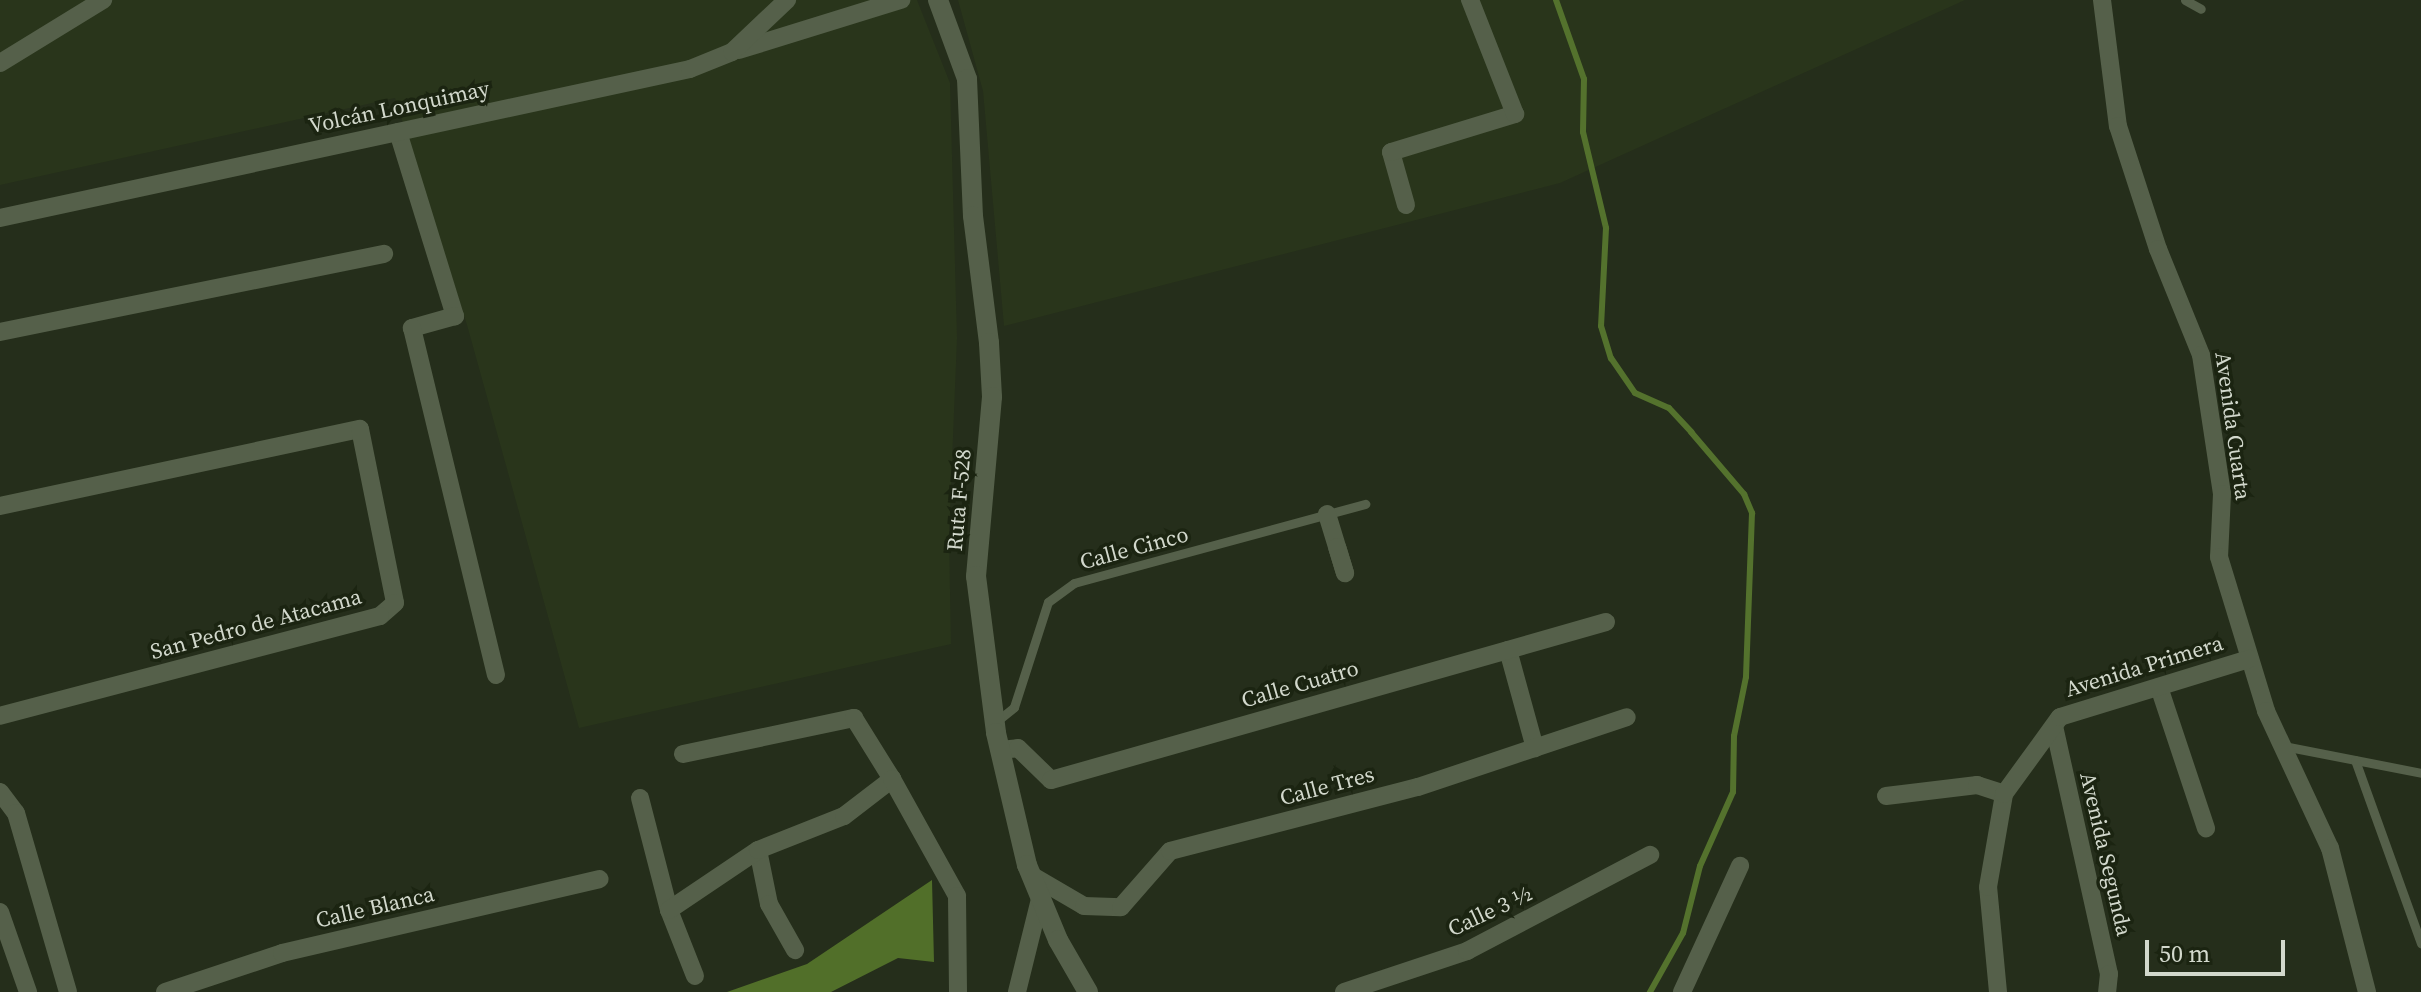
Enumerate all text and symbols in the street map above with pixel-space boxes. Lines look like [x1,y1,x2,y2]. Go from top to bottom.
street label: Volcán Lonquimay [306,75,492,139]
street label: Avenida Cuarta [2210,350,2256,502]
street label: Ruta F-528 [941,448,977,552]
street label: Calle Cinco [1077,521,1191,575]
street label: San Pedro de Atacama [148,583,364,665]
street label: Avenida Primera [2062,629,2226,703]
street label: Calle Cuatro [1238,655,1362,713]
street label: Calle Tres [1277,761,1377,811]
street label: Avenida Segunda [2074,770,2138,938]
street label: Calle 3 ½ [1444,880,1536,942]
street label: Calle Blanca [313,881,437,933]
scale bar [2149,924,2289,974]
text: 50 m [2159,937,2210,970]

